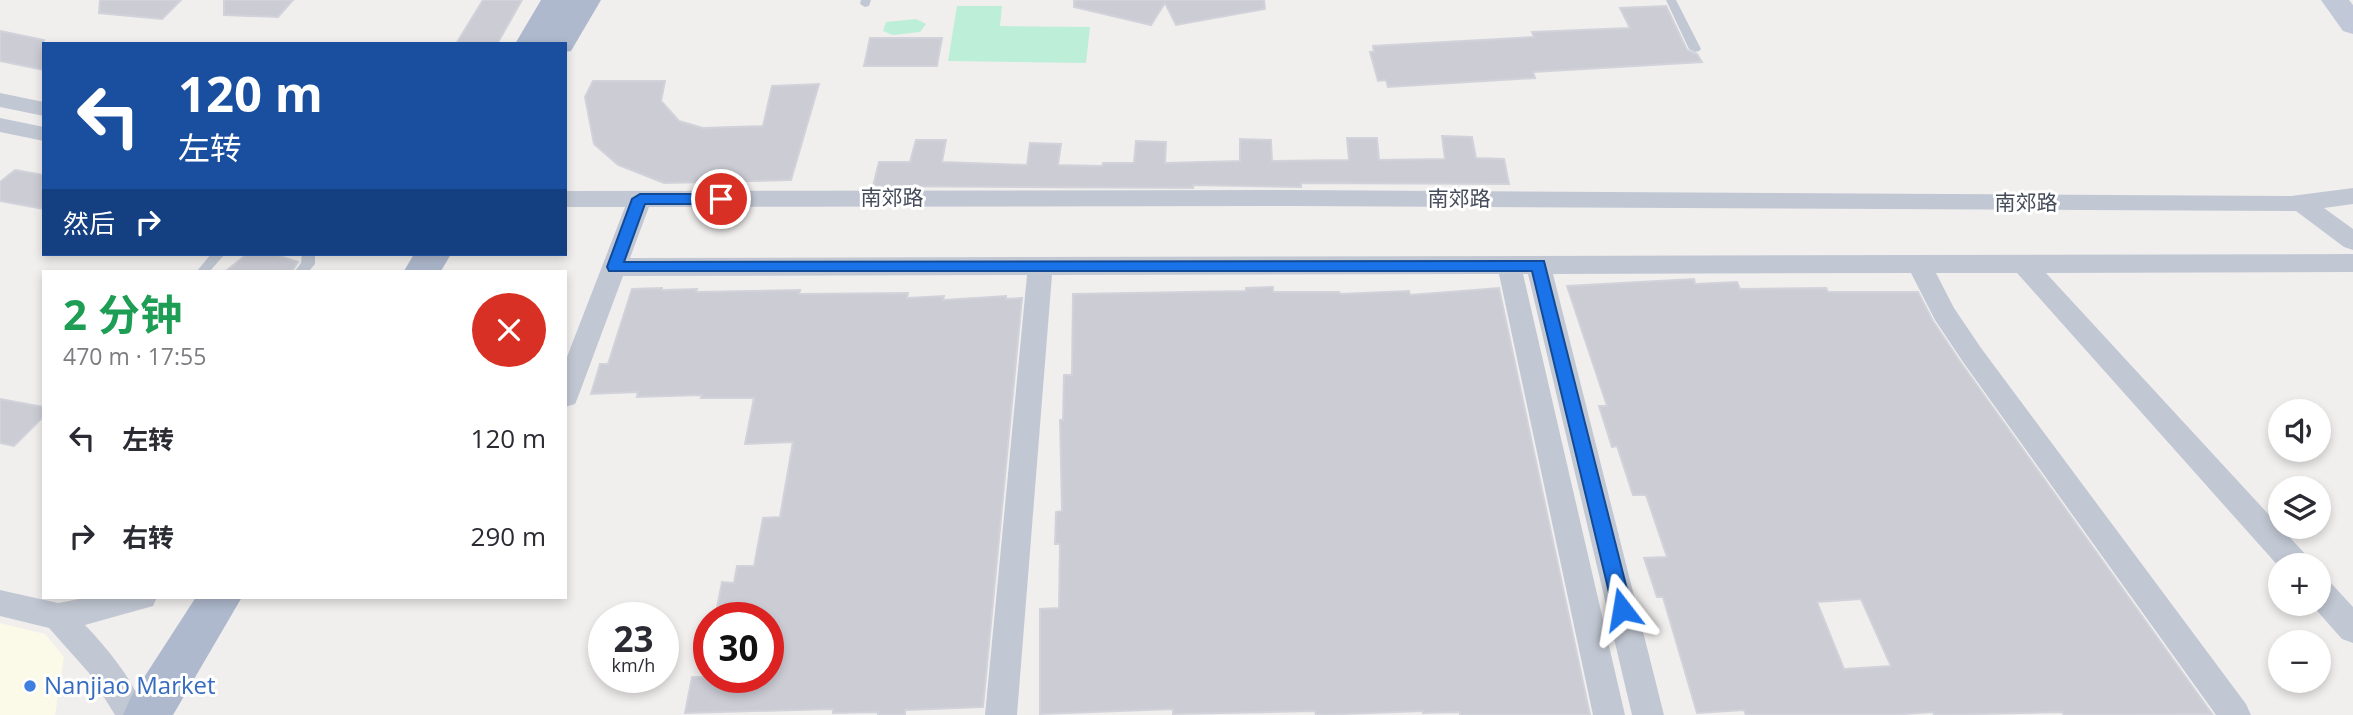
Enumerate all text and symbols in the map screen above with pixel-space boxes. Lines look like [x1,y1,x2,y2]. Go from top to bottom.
text: 120 m [178,60,323,126]
icon: left [63,70,154,161]
text: 左转 [178,126,242,169]
pin [691,169,751,229]
icon: arrive [702,180,740,218]
street label: 南郊路 [861,183,924,211]
street label: 南郊路 [1428,184,1491,212]
street label: 南郊路 [1995,188,2058,216]
icon: right [129,203,167,241]
text: 然后 [63,205,115,241]
text: 2 分钟 [63,285,182,342]
button: close [472,293,546,367]
text: 470 m · 17:55 [63,340,206,372]
map controls [2268,399,2331,693]
button: sound [2268,399,2331,462]
icon: left [63,419,101,457]
text: 120 m [471,420,546,456]
text: 左转 [122,421,174,457]
button: layers [2268,476,2331,539]
icon: right [63,517,101,555]
text: 290 m [471,518,546,554]
text: 右转 [122,519,174,555]
button: + [2268,553,2331,616]
position arrow [1585,572,1659,646]
speed limit sign: 30 [693,602,784,693]
text: 23 [613,615,654,662]
button: − [2268,630,2331,693]
text: km/h [612,653,655,677]
place label: Nanjiao Market [44,668,216,701]
marker: Nanjiao Market [22,678,38,694]

